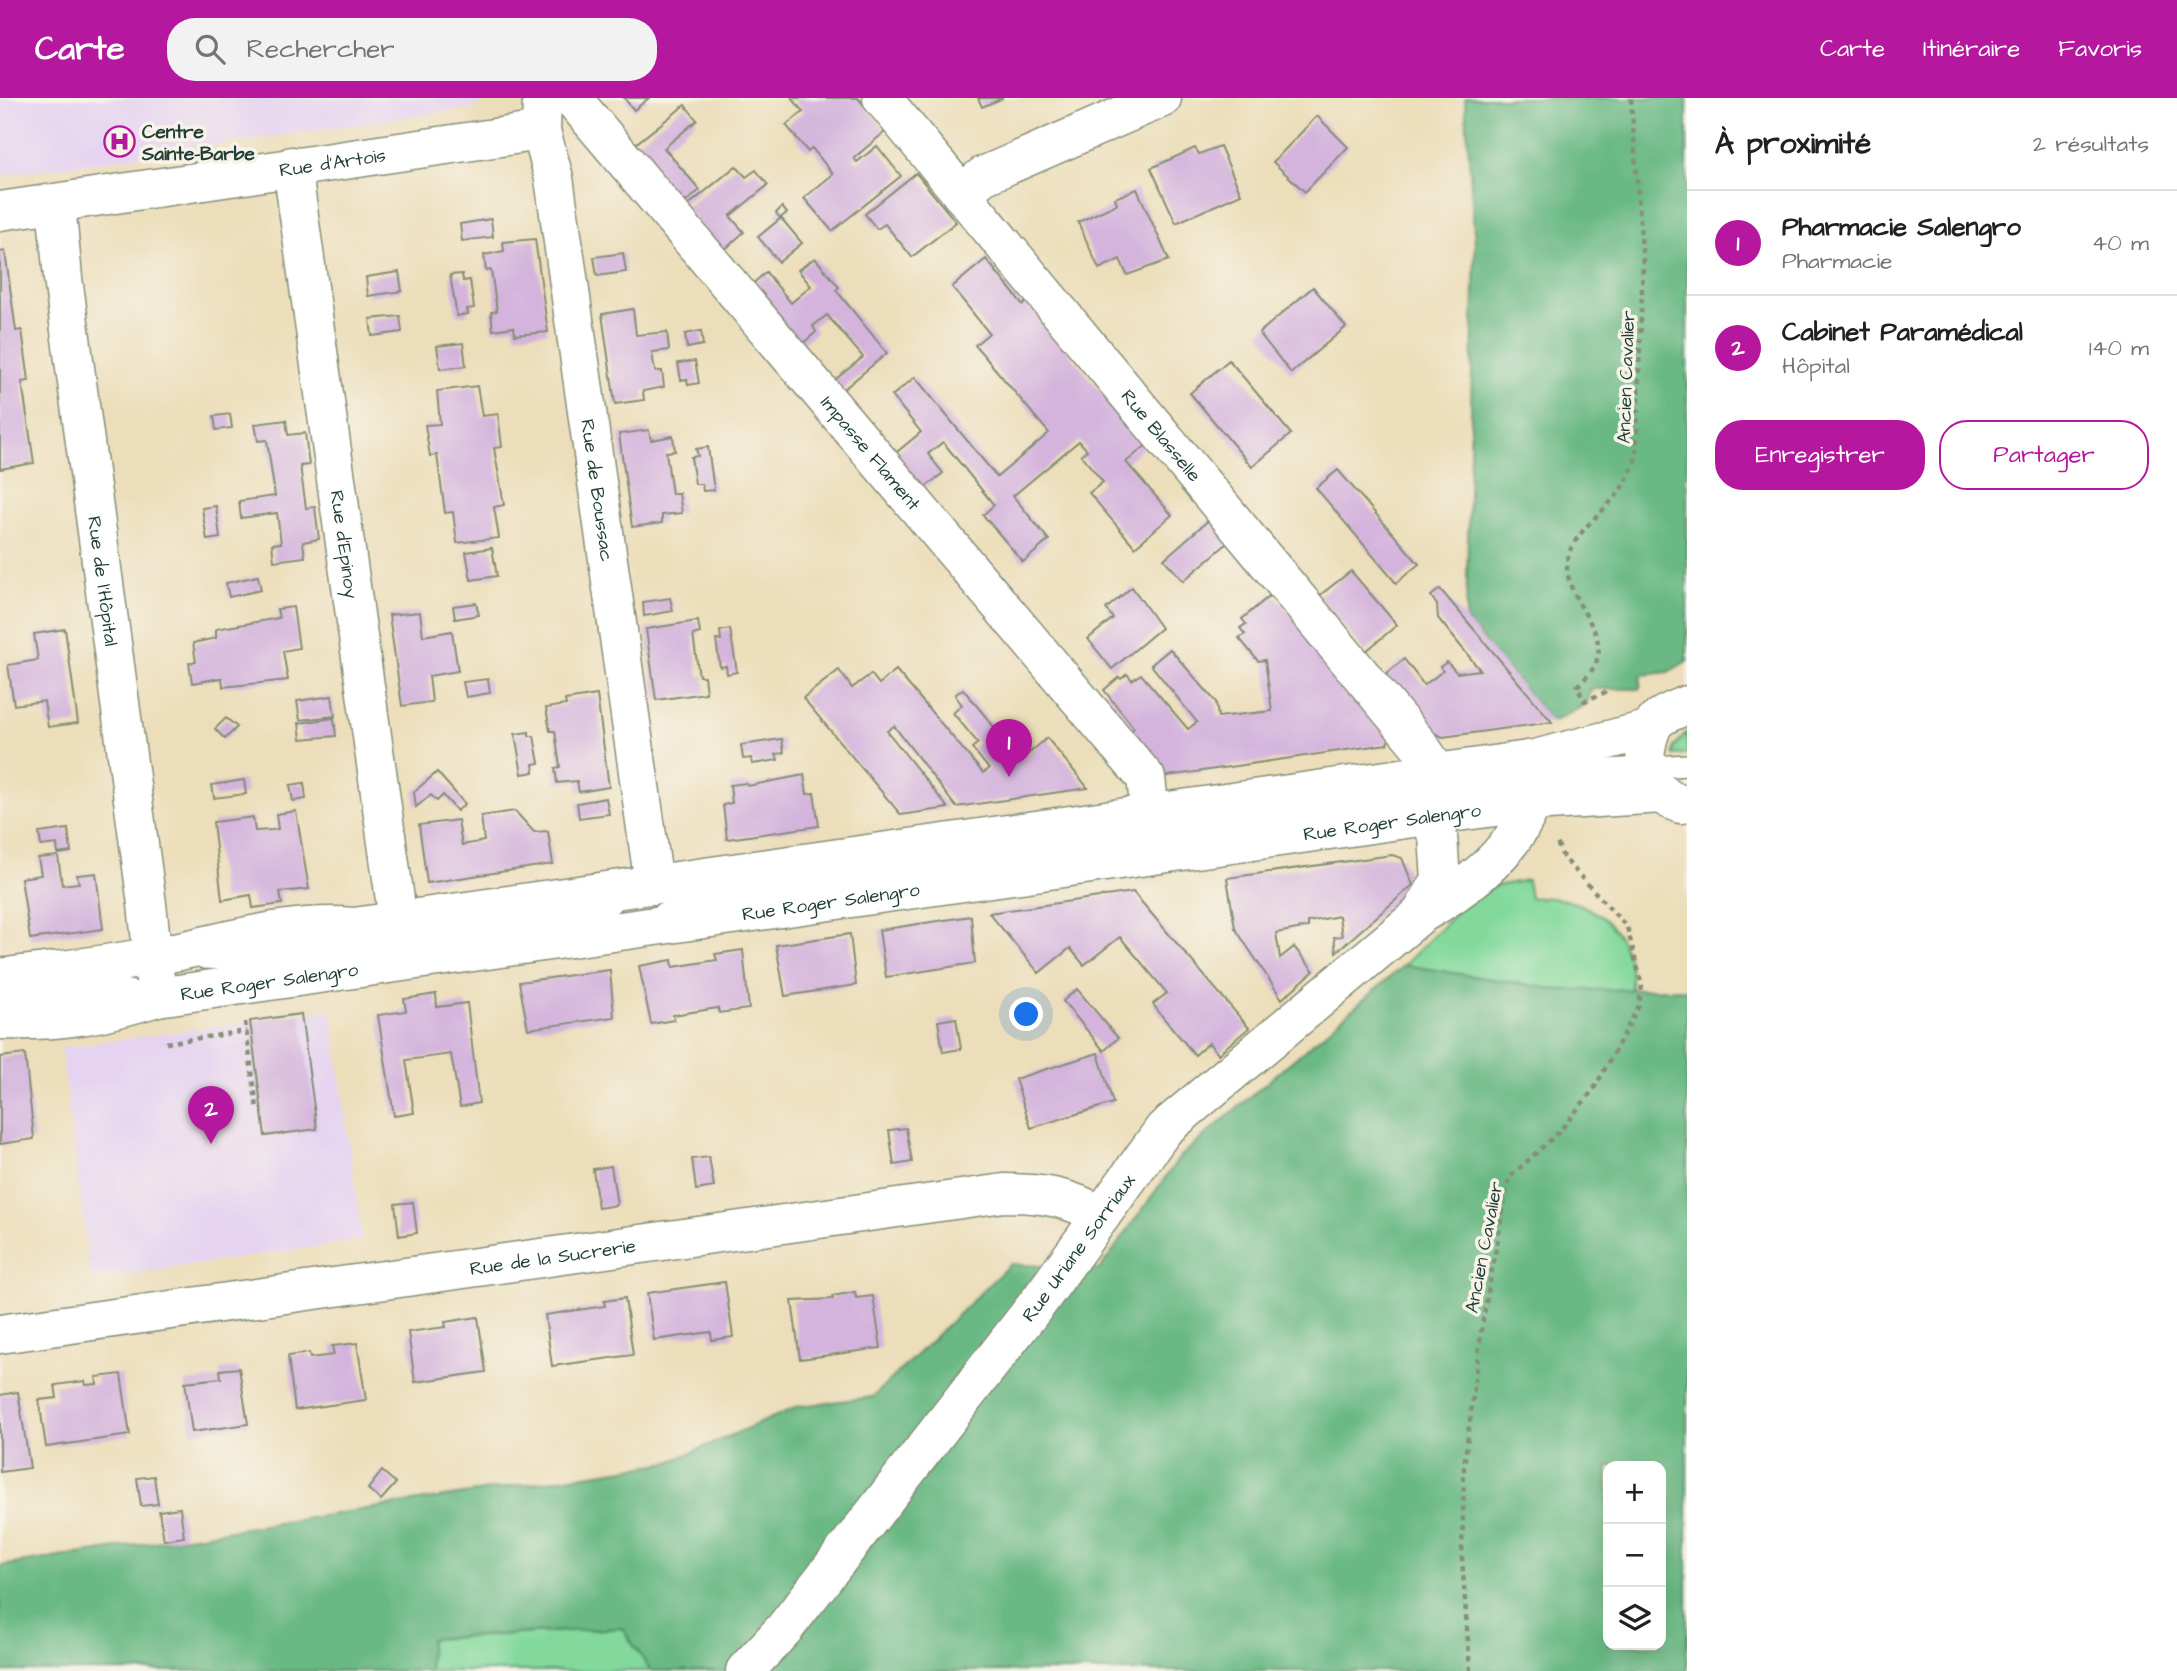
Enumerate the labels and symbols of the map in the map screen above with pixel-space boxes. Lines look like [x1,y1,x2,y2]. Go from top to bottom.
place label: Centre Sainte-Barbe [141,119,255,168]
hospital icon: Centre Sainte-Barbe [102,125,136,159]
street label: Rue d'Artois [278,142,388,185]
street label: Ancien Cavalier [1611,310,1642,444]
street label: Rue Blasselle [1114,384,1207,488]
street label: Impasse Flament [814,390,927,517]
street label: Rue de Boussac [573,417,620,563]
street label: Rue d'Epinoy [323,489,365,601]
street label: Rue de l'Hôpital [80,515,124,648]
pin: 1 [986,719,1032,777]
street label: Rue Roger Salengro [1302,797,1483,848]
street label: Rue Roger Salengro [740,876,922,928]
street label: Rue Roger Salengro [179,956,360,1008]
your location [1009,997,1043,1031]
pin: 2 [188,1086,234,1144]
street label: Rue Uriane Sorriaux [1016,1169,1142,1328]
street label: Ancien Cavalier [1459,1179,1511,1315]
street label: Rue de la Sucrerie [468,1233,638,1283]

